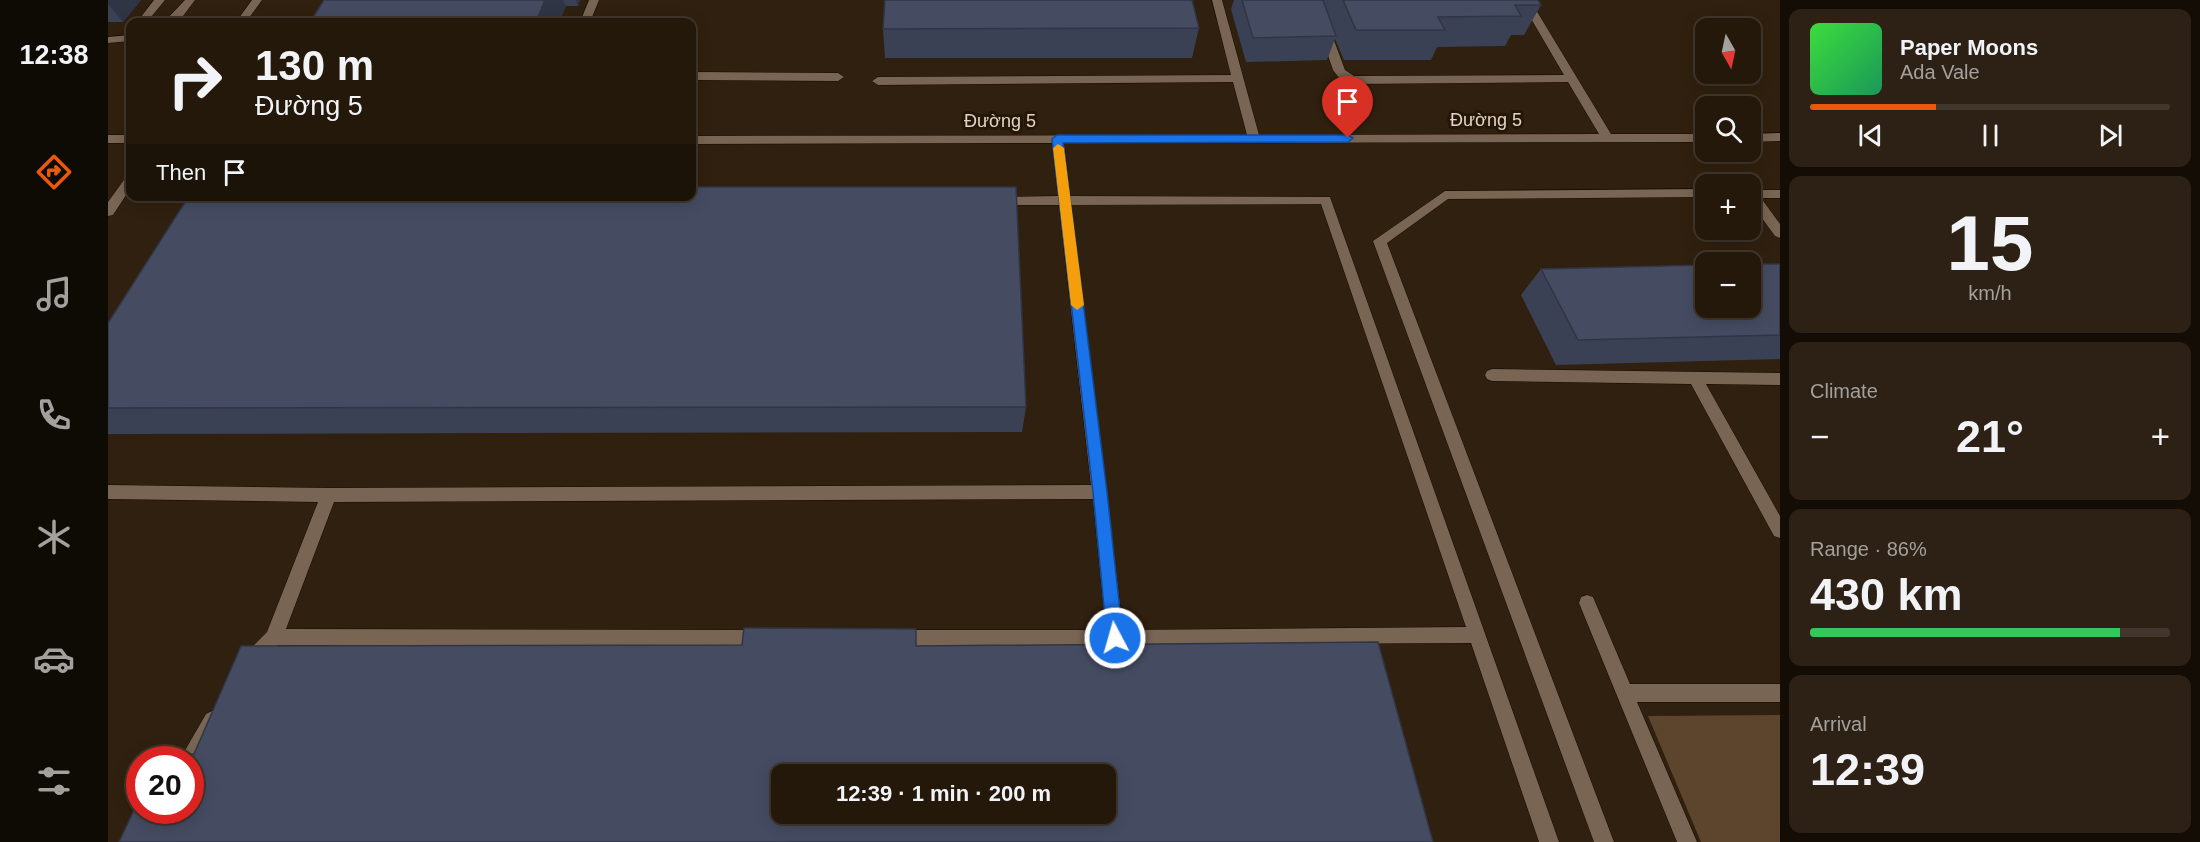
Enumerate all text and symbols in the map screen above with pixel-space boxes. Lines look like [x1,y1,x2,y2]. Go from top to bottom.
north arrow [1695,18,1761,84]
map controls [1695,18,1761,318]
text: Paper Moons [1900,35,2038,60]
text: 12:38 [19,40,89,70]
icon: right [156,42,234,120]
text: 130 m [255,42,374,89]
text: Ada Vale [1900,61,1980,83]
pin [1322,76,1373,138]
icon: arrive [1331,85,1364,118]
text: Đường 5 [255,91,363,121]
button: search [1695,96,1761,162]
street label: Đường 5 [1450,110,1522,130]
street label: Đường 5 [964,111,1036,131]
icon: previous [1854,119,1887,152]
icon: pause [1974,119,2007,152]
icon: next [2094,119,2127,152]
icon: directions [33,151,75,193]
icon: arrive [218,156,251,189]
text: Then [156,160,206,185]
button: + [1695,174,1761,240]
text: 15 [1947,199,2033,287]
button: − [1695,252,1761,318]
icon: music [33,273,75,315]
text: km/h [1968,282,2012,304]
text: Climate [1810,380,1878,402]
icon: phone [33,394,75,436]
text: 21° [1956,411,2024,462]
text: − [1810,418,1829,455]
text: + [2151,418,2170,455]
icon: climate [33,516,75,558]
text: Range · 86% [1810,538,1927,560]
text: 430 km [1810,569,1963,620]
position arrow [1083,606,1147,670]
icon: car [33,638,75,680]
text: Arrival [1810,713,1867,735]
text: 12:39 [1810,744,1925,795]
speed limit sign: 20 [126,746,204,824]
icon: filters [33,760,75,802]
text: 12:39 · 1 min · 200 m [836,781,1051,806]

